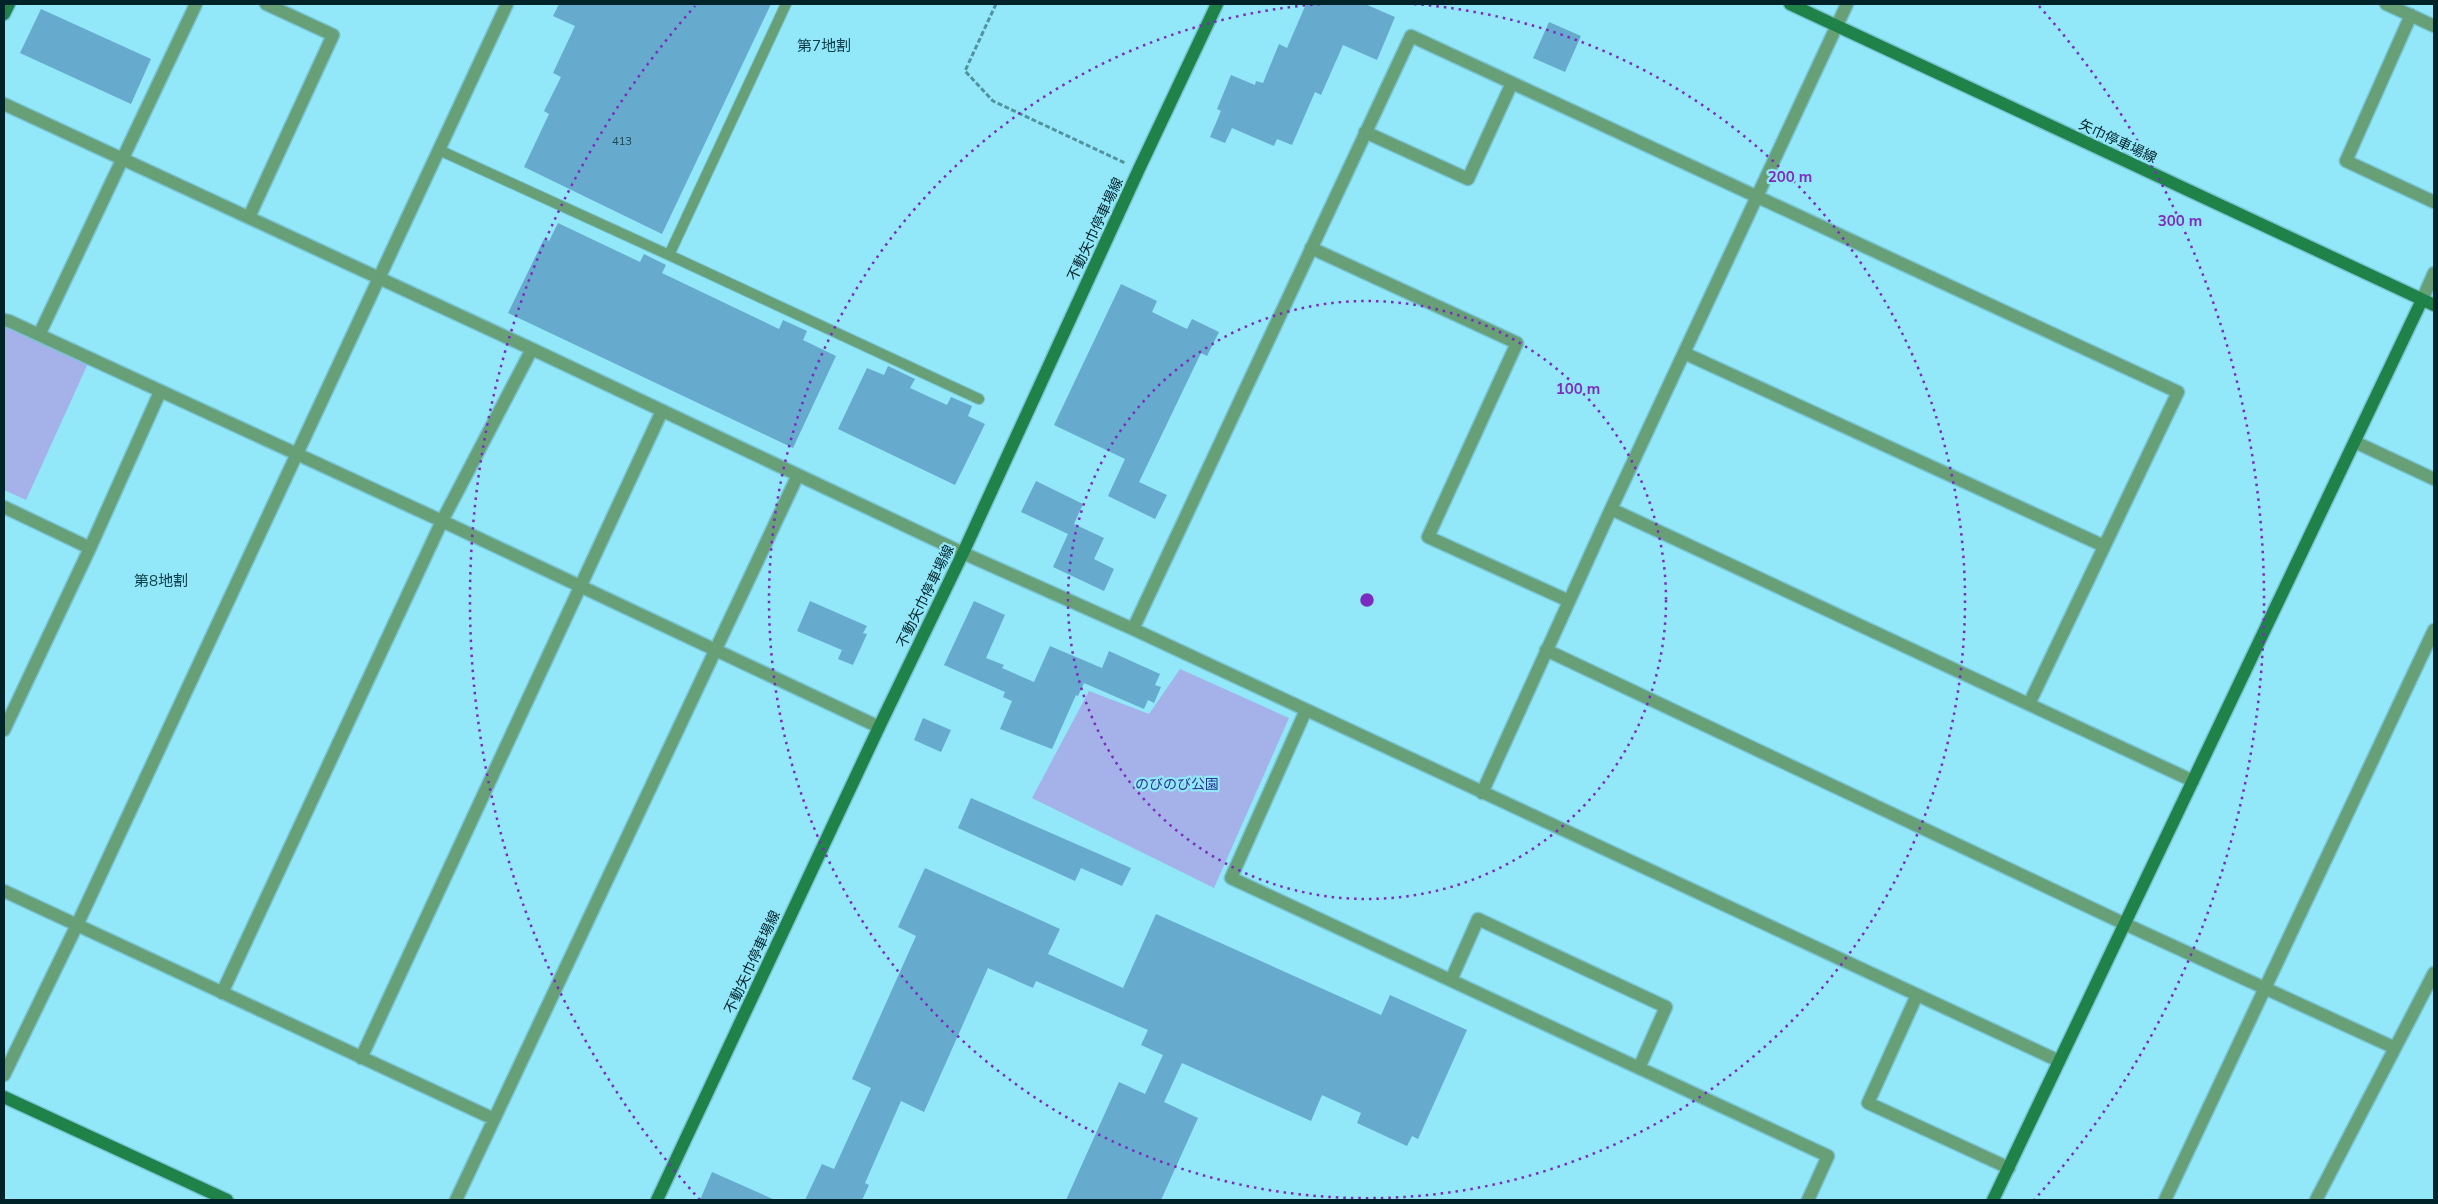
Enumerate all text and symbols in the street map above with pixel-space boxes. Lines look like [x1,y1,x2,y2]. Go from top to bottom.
district label: 第7地割 [797,36,851,55]
street label: 矢巾停車場線 [2076,115,2160,167]
house number: 413 [612,134,632,148]
text: 200 m [1768,167,1812,186]
street label: 不動矢巾停車場線 [1063,174,1127,284]
text: 300 m [2158,211,2202,230]
text: 100 m [1556,379,1600,398]
street label: 不動矢巾停車場線 [892,542,958,650]
district label: 第8地割 [134,571,188,590]
centre of rings [1358,591,1376,609]
park label: のびのび公園 [1135,775,1219,793]
street label: 不動矢巾停車場線 [720,907,784,1017]

